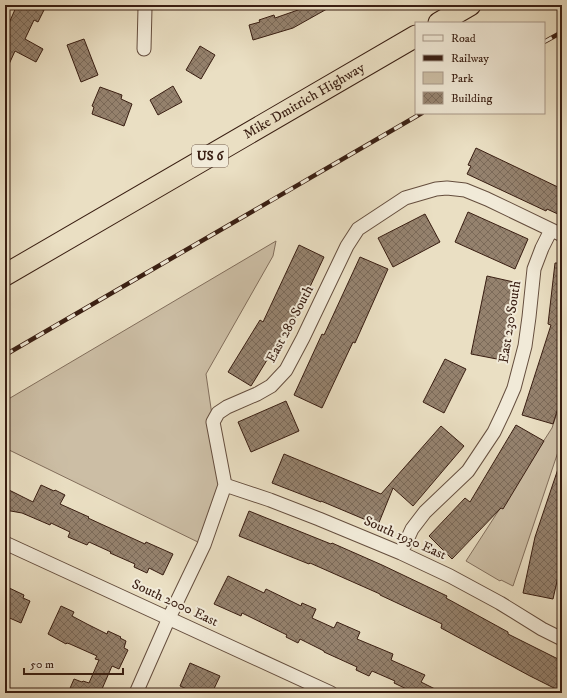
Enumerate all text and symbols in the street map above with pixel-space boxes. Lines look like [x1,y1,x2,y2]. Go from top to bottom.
legend [415,22,545,114]
text: Road [451,31,476,46]
text: Railway [451,51,489,66]
street label: Mike Dmitrich Highway [240,59,368,143]
text: Park [451,71,473,86]
text: Building [451,91,492,106]
road number: US 6 [192,145,228,167]
street label: East 230 South [495,279,526,365]
street label: East 280 South [262,282,318,366]
street label: South 1930 East [361,512,450,564]
street label: South 2000 East [129,575,222,631]
scale bar [24,650,123,676]
text: 50 m [30,657,54,672]

